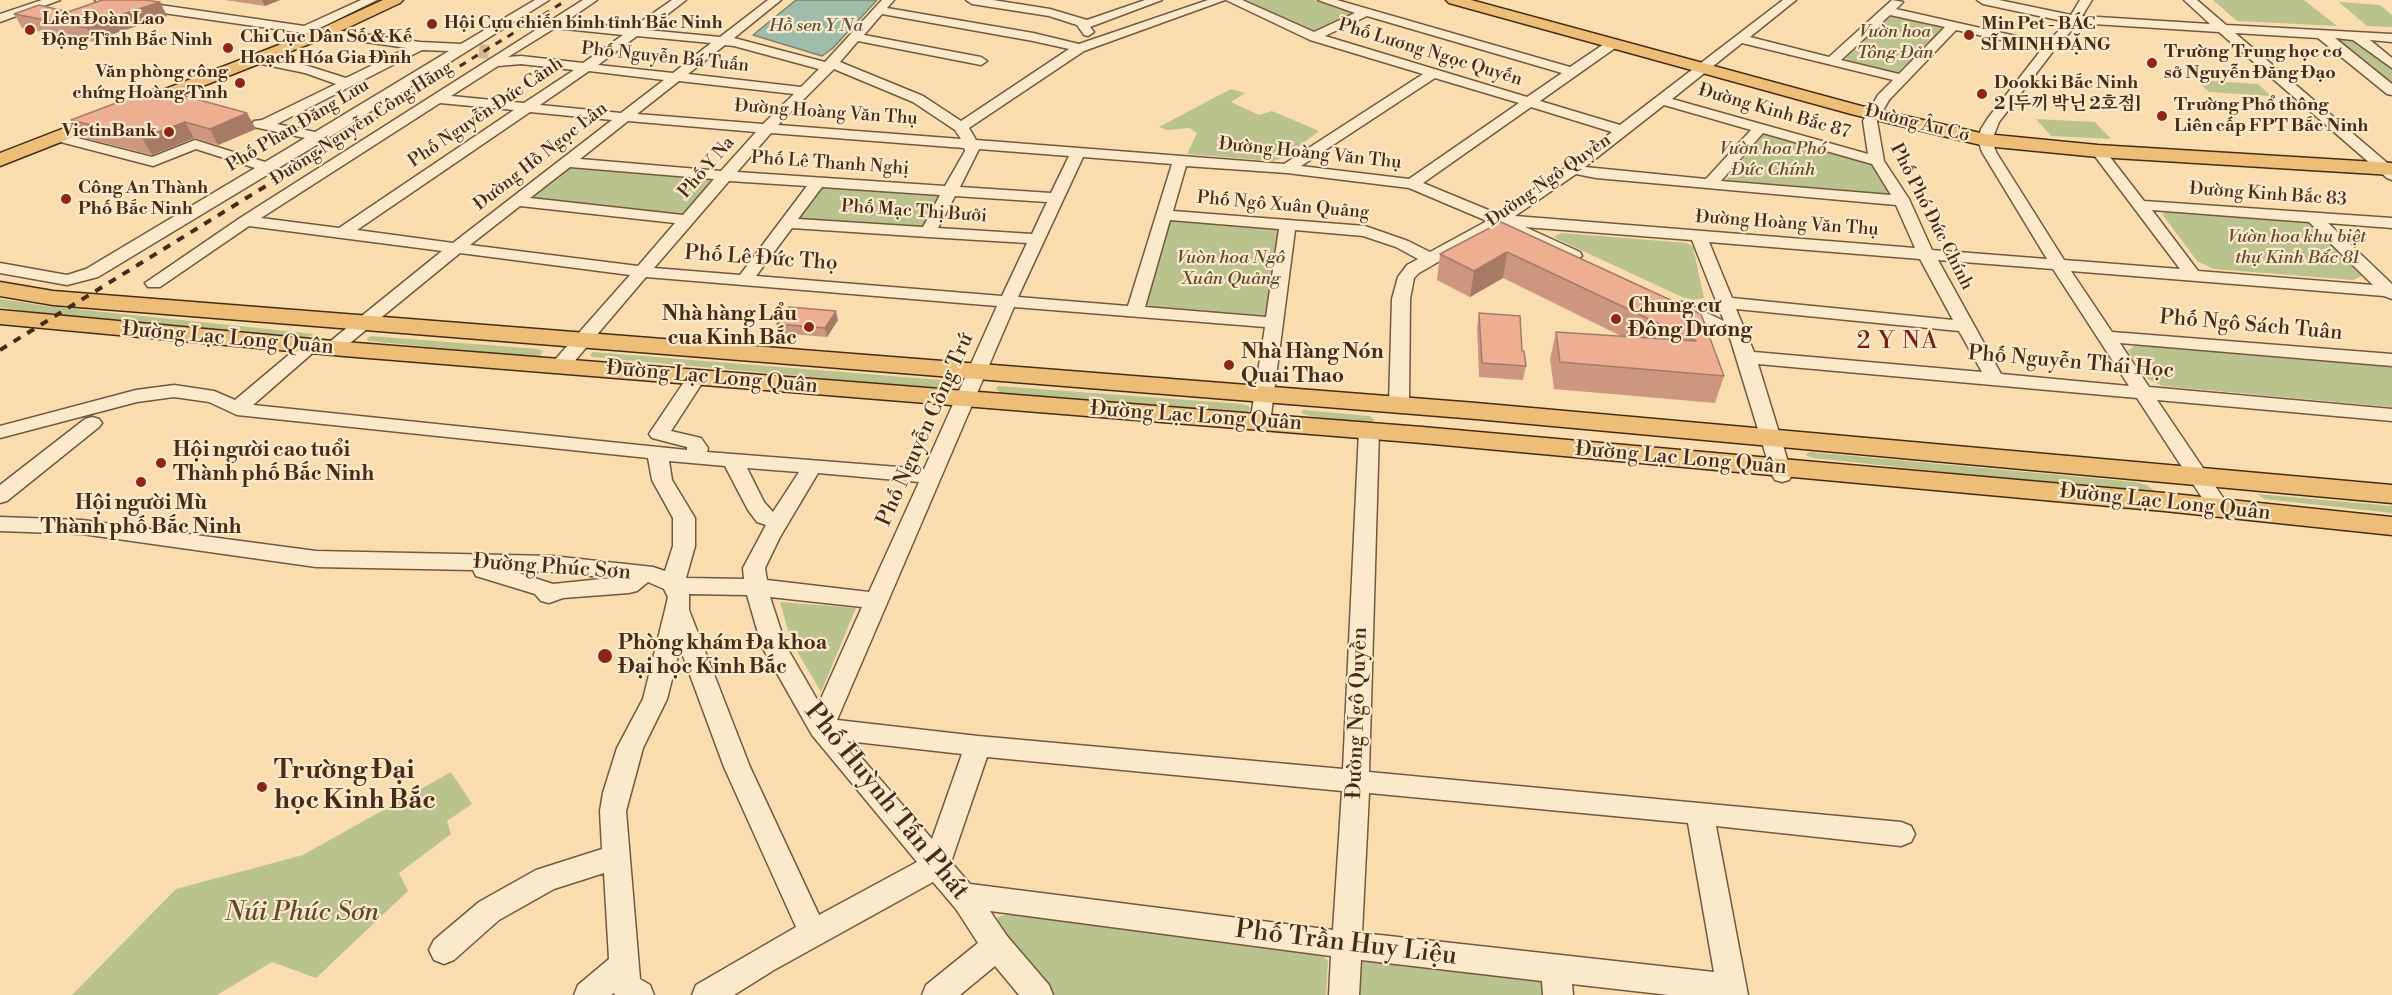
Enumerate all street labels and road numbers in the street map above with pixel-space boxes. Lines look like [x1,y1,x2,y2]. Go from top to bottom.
street label: Phố Lương Ngọc Quyến [1335,15,1525,91]
street label: Phố Nguyễn Bá Tuấn [580,38,750,78]
street label: Phố Nguyễn Đức Cảnh [405,53,567,173]
street label: Đường Nguyễn Công Hãng [267,57,457,191]
street label: Phố Phan Đăng Lưu [223,75,373,177]
street label: Đường Kinh Bắc 87 [1696,80,1852,144]
street label: Đường Hoàng Văn Thụ [734,96,918,130]
street label: Đường Hồ Ngọc Lân [470,98,612,216]
street label: Đường Âu Cơ [1863,101,1971,147]
street label: Đường Ngô Quyền [1482,130,1616,232]
street label: Phố Y Na [674,133,740,203]
street label: Đường Hoàng Văn Thụ [1218,134,1402,174]
street label: Phố Phó Đức Chính [1885,140,1977,294]
street label: Phố Lê Thanh Nghị [750,148,910,180]
street label: Đường Kinh Bắc 83 [2188,179,2348,211]
street label: Phố Ngô Xuân Quảng [1196,188,1370,224]
street label: Phố Mạc Thị Bưởi [840,196,988,228]
street label: Đường Hoàng Văn Thụ [1695,207,1879,241]
street label: Phố Lê Đức Thọ [683,241,839,277]
street label: Phố Ngô Sách Tuân [2158,305,2344,347]
street label: Đường Lạc Long Quân [121,317,335,361]
street label: Phố Nguyễn Công Trứ [872,330,980,530]
street label: Phố Nguyễn Thái Học [1967,341,2175,385]
street label: Đường Lạc Long Quân [605,356,819,400]
street label: Đường Lạc Long Quân [1089,397,1303,437]
street label: Đường Lạc Long Quân [1574,437,1788,481]
street label: Đường Lạc Long Quân [2058,479,2272,527]
street label: Đường Phúc Sơn [472,550,632,586]
street label: Đường Ngô Quyền [1342,627,1374,799]
street label: Phố Huỳnh Tấn Phát [797,697,975,907]
street label: Phố Trần Huy Liệu [1233,915,1459,973]

